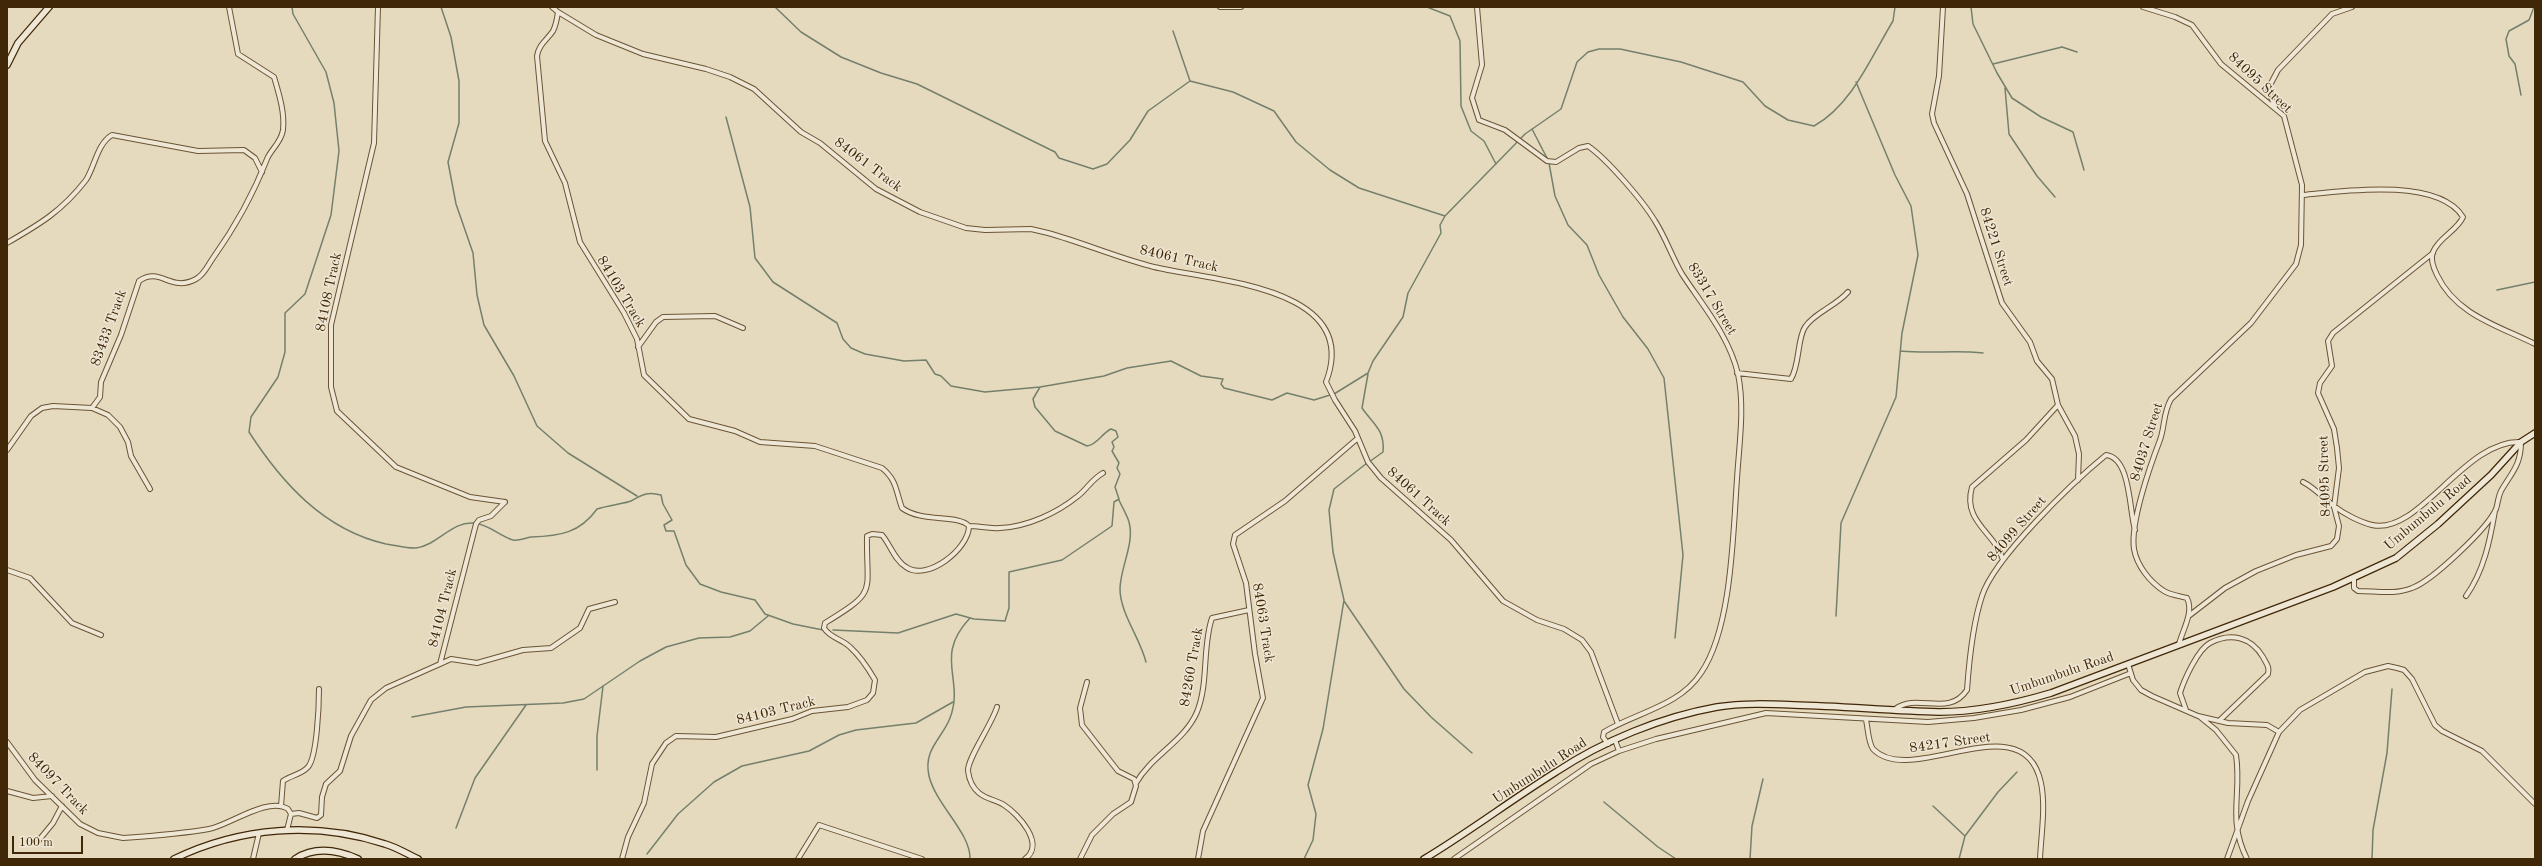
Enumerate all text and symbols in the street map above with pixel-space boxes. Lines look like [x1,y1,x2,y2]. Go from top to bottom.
street label: 84095 Street [2224,49,2296,117]
street label: 84061 Track [831,134,905,196]
street label: 84221 Street [1975,206,2017,288]
street label: 84061 Track [1138,242,1220,276]
street label: 84108 Track [312,251,346,333]
street label: 84103 Track [593,253,649,331]
street label: 83317 Street [1684,260,1740,338]
street label: 83433 Track [87,287,131,369]
street label: 84037 Street [2127,401,2167,483]
street label: 84095 Street [2315,435,2335,517]
street label: 84061 Track [1383,464,1455,530]
street label: Umbumbulu Road [2381,472,2475,554]
street label: 84099 Street [1984,493,2050,565]
street label: 84104 Track [425,567,461,649]
street label: 84063 Track [1248,582,1278,664]
street label: 84260 Track [1177,626,1207,708]
street label: Umbumbulu Road [2008,648,2116,700]
street label: 84103 Track [735,693,817,729]
street label: 84217 Street [1908,729,1992,757]
street label: Umbumbulu Road [1490,734,1590,808]
street label: 84097 Track [24,749,92,819]
scale bar [14,828,85,854]
text: 100 m [19,837,53,849]

